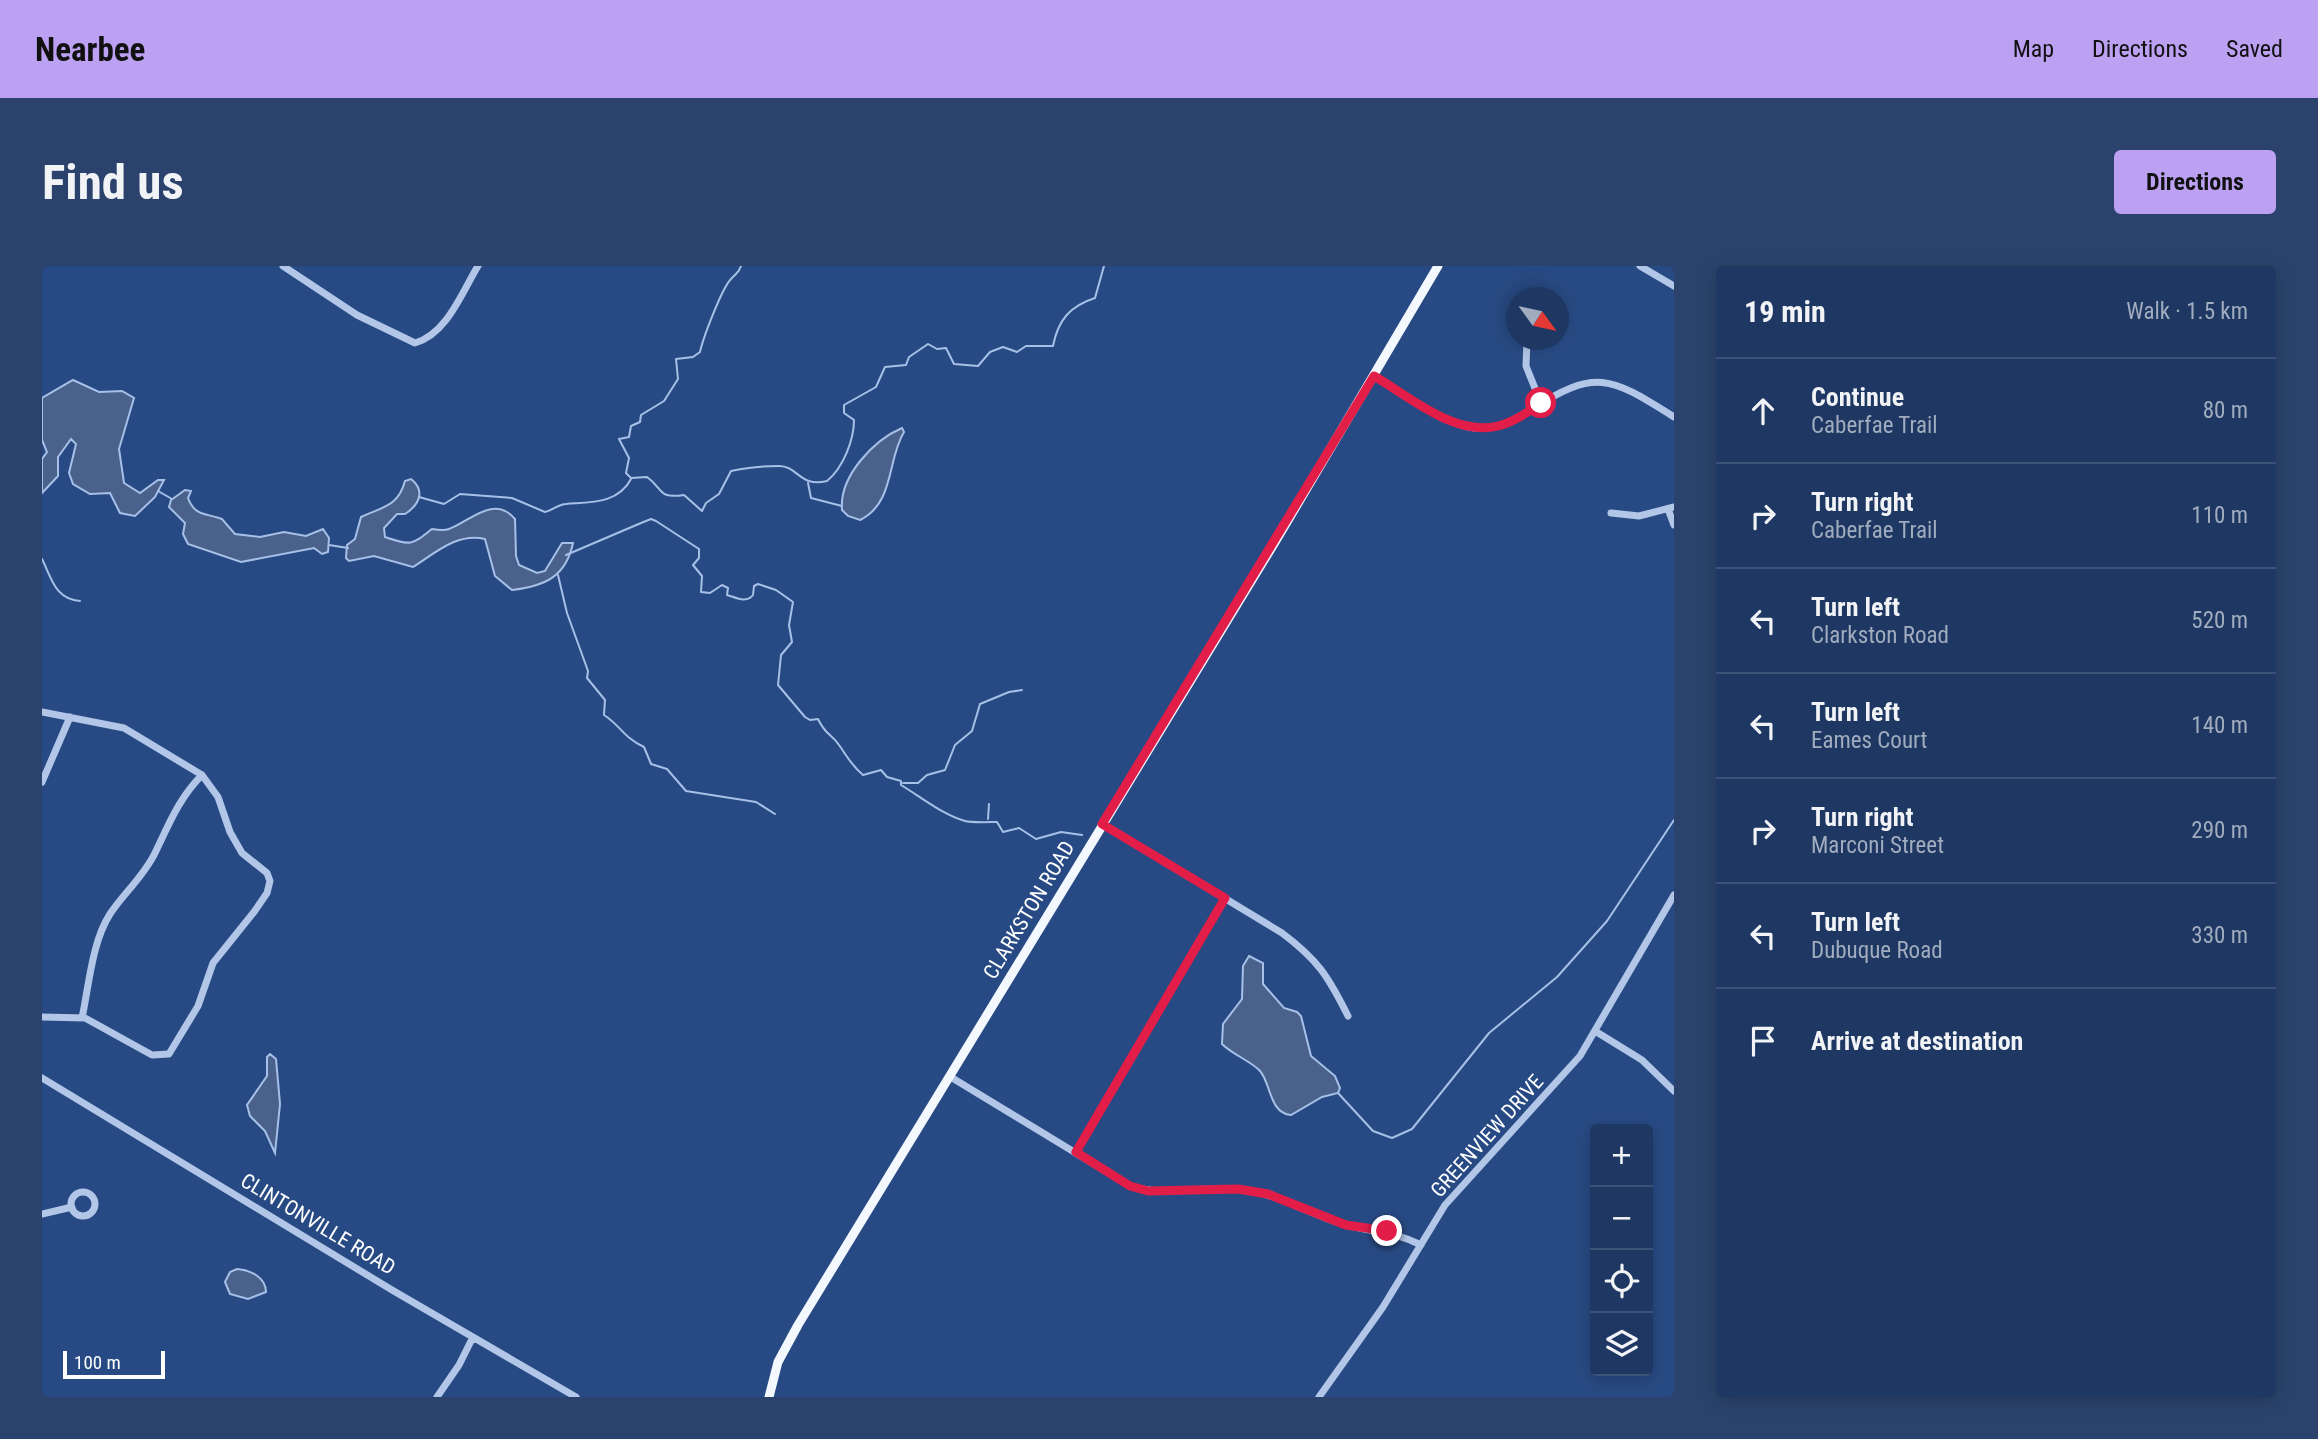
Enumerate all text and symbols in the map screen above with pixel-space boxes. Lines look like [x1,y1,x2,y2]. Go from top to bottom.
text: Nearbee [35,30,145,69]
text: Map [2013,35,2054,63]
text: Directions [2092,35,2188,63]
text: Saved [2226,35,2283,63]
button: Directions [2114,150,2276,214]
text: Find us [42,154,184,211]
north arrow [1506,287,1569,350]
text: 19 min [1744,294,1826,329]
text: Walk · 1.5 km [2126,298,2248,325]
text: Continue [1811,382,1904,412]
route start [1525,387,1556,418]
icon: ahead [1744,392,1782,430]
text: 80 m [2203,397,2248,424]
text: Caberfae Trail [1811,412,1938,439]
text: Turn right [1811,487,1913,517]
icon: right [1744,497,1782,535]
text: 110 m [2191,502,2248,529]
text: Caberfae Trail [1811,517,1938,544]
text: Turn left [1811,592,1900,622]
icon: left [1744,602,1782,640]
text: 520 m [2191,607,2248,634]
text: Clarkston Road [1811,622,1949,649]
text: Turn left [1811,697,1900,727]
icon: left [1744,707,1782,745]
text: 140 m [2191,712,2248,739]
text: Eames Court [1811,727,1927,754]
text: Turn right [1811,802,1913,832]
icon: right [1744,812,1782,850]
text: 290 m [2191,817,2248,844]
text: Marconi Street [1811,832,1944,859]
street label: CLARKSTON ROAD [978,837,1080,983]
text: Turn left [1811,907,1900,937]
icon: left [1744,917,1782,955]
text: 330 m [2191,922,2248,949]
text: Dubuque Road [1811,937,1943,964]
icon: arrive [1744,1022,1782,1060]
text: Arrive at destination [1811,1026,2023,1056]
street label: GREENVIEW DRIVE [1426,1070,1548,1202]
map controls [1590,1124,1653,1376]
button: + [1590,1124,1653,1187]
street label: CLINTONVILLE ROAD [236,1168,400,1280]
button: − [1590,1187,1653,1250]
route end [1371,1215,1402,1246]
button: locate [1590,1250,1653,1313]
button: layers [1590,1313,1653,1376]
scale bar [63,1348,164,1380]
text: 100 m [74,1351,121,1374]

